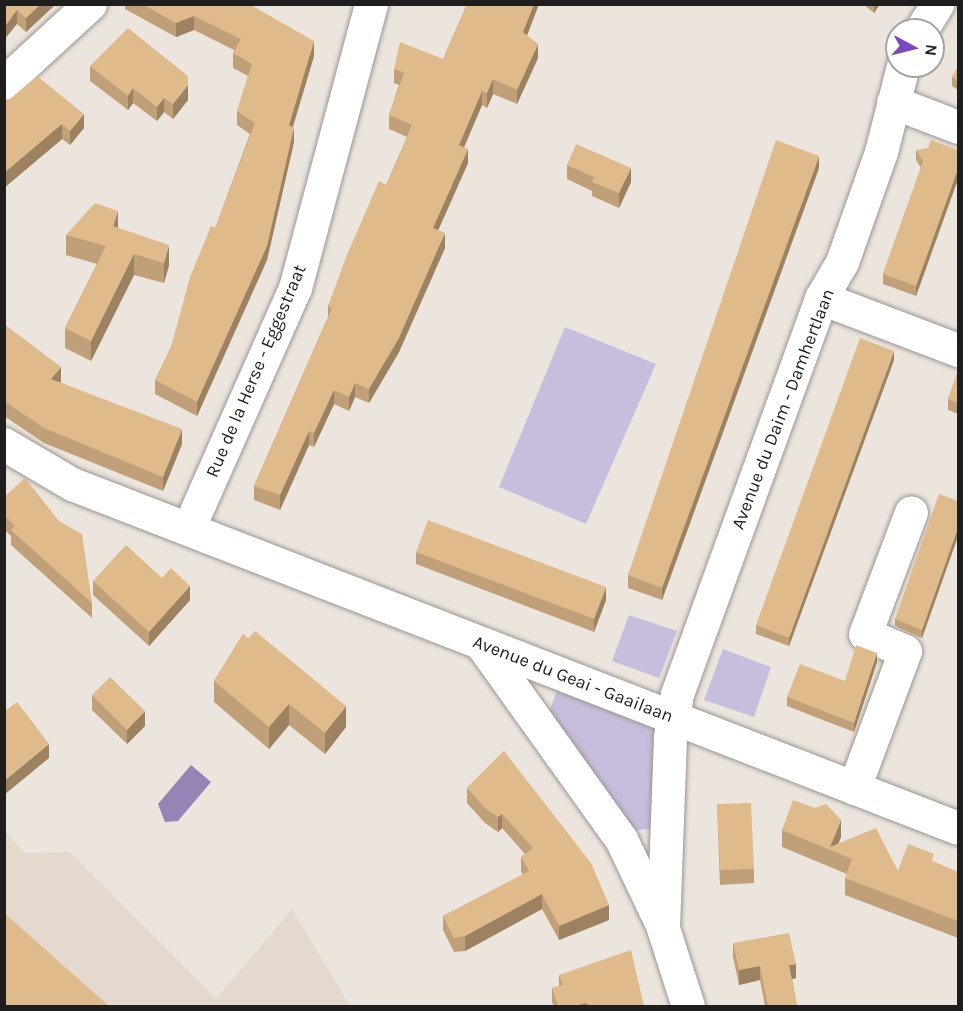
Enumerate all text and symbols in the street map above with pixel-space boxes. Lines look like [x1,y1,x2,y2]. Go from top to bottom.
north arrow [885,18,945,78]
text: N [921,43,942,57]
street label: Rue de la Herse - Eggestraat [201,261,311,481]
street label: Avenue du Daim - Damhertlaan [727,286,839,532]
street label: Avenue du Geai - Gaailaan [470,631,676,727]

